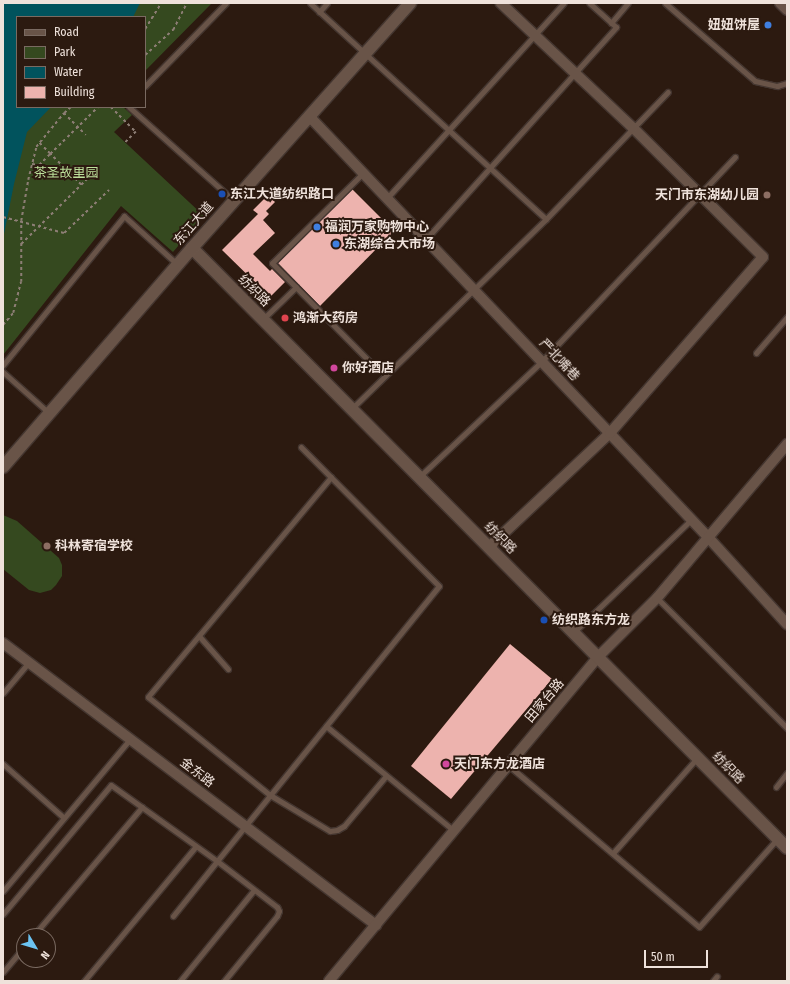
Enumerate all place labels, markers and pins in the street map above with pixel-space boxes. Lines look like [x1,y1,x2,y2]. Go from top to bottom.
place label: 妞妞饼屋 [708,17,760,33]
marker: 妞妞饼屋 [763,20,773,30]
place label: 东江大道纺织路口 [230,186,334,202]
place label: 天门市东湖幼儿园 [655,187,759,203]
marker: 东江大道纺织路口 [217,189,227,199]
marker: 天门市东湖幼儿园 [762,190,772,200]
place label: 福润万家购物中心 [325,219,429,235]
marker: 福润万家购物中心 [312,222,322,232]
place label: 东湖综合大市场 [344,236,435,252]
marker: 东湖综合大市场 [331,239,341,249]
place label: 鸿渐大药房 [293,310,358,326]
marker: 鸿渐大药房 [280,313,290,323]
place label: 你好酒店 [342,360,394,376]
marker: 你好酒店 [329,363,339,373]
place label: 科林寄宿学校 [55,538,133,554]
marker: 科林寄宿学校 [42,541,52,551]
place label: 纺织路东方龙 [552,612,630,628]
marker: 纺织路东方龙 [539,615,549,625]
place label: 天门东方龙酒店 [454,756,545,772]
marker: 天门东方龙酒店 [441,759,451,769]

